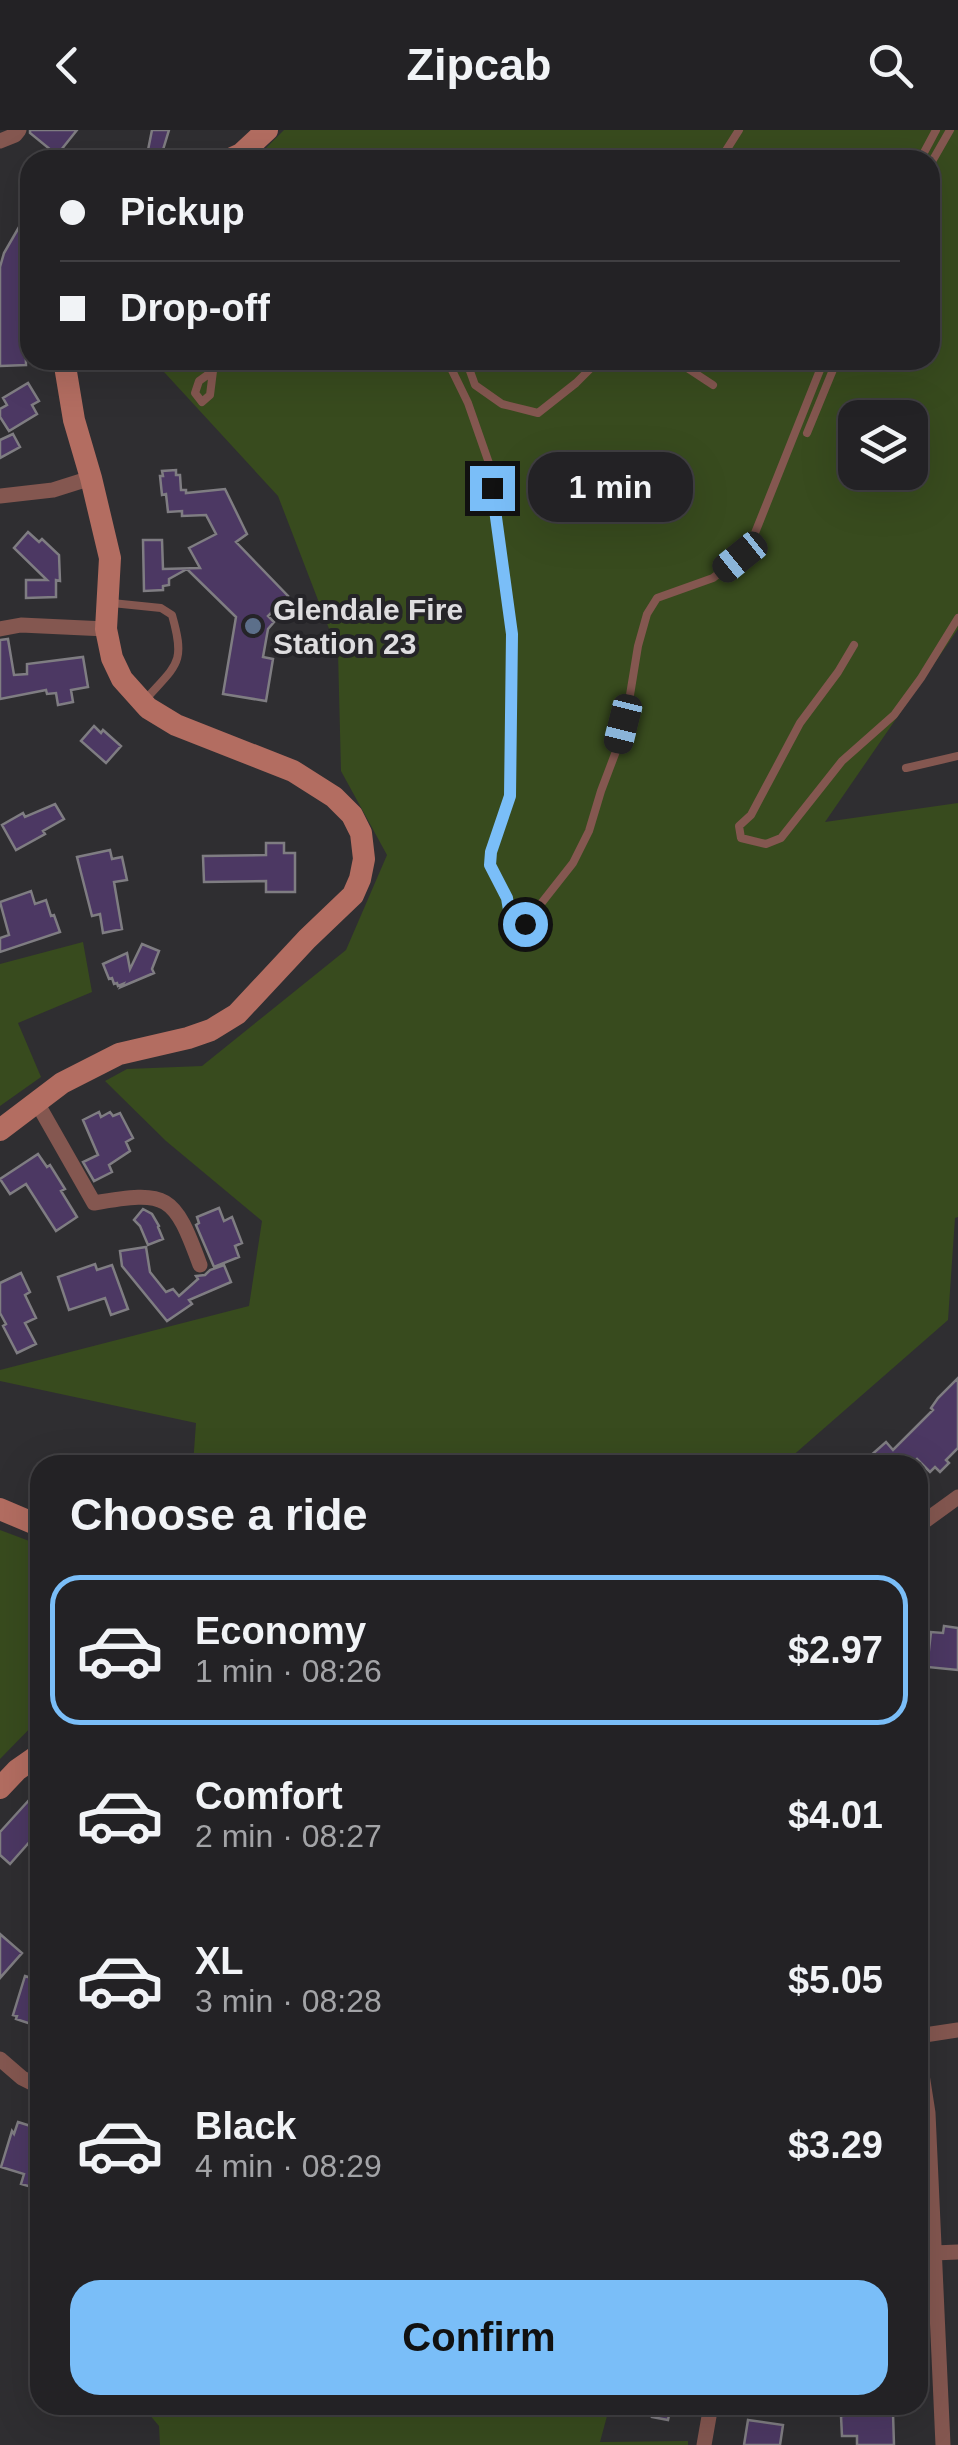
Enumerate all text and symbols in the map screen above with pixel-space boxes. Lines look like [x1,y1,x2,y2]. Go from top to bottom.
icon: back [40,38,95,93]
icon: search [863,38,918,93]
text: Zipcab [406,39,552,90]
text: Pickup [120,191,245,233]
text: Drop-off [120,287,270,329]
map controls [838,400,928,490]
button: layers [838,400,928,490]
callout: 1 min [527,453,692,523]
route end [470,466,515,511]
text: 1 min [569,469,652,505]
car [707,526,773,588]
place label: Glendale Fire Station 23 [273,593,463,660]
marker: Glendale Fire Station 23 [242,615,264,637]
car [601,691,645,757]
route start [503,902,548,947]
text: Choose a ride [70,1489,368,1540]
icon: car [75,1605,165,1695]
text: Economy [195,1610,366,1652]
text: $2.97 [788,1629,883,1671]
text: 1 min · 08:26 [195,1653,382,1689]
icon: car [75,1770,165,1860]
text: Comfort [195,1775,343,1817]
text: $4.01 [788,1794,883,1836]
text: 2 min · 08:27 [195,1818,382,1854]
icon: car [75,1935,165,2025]
text: XL [195,1940,244,1982]
text: $5.05 [788,1959,883,2001]
text: 3 min · 08:28 [195,1983,382,2019]
icon: car [75,2100,165,2190]
text: Black [195,2105,296,2147]
text: $3.29 [788,2124,883,2166]
text: 4 min · 08:29 [195,2148,382,2184]
button: Confirm [70,2280,888,2395]

